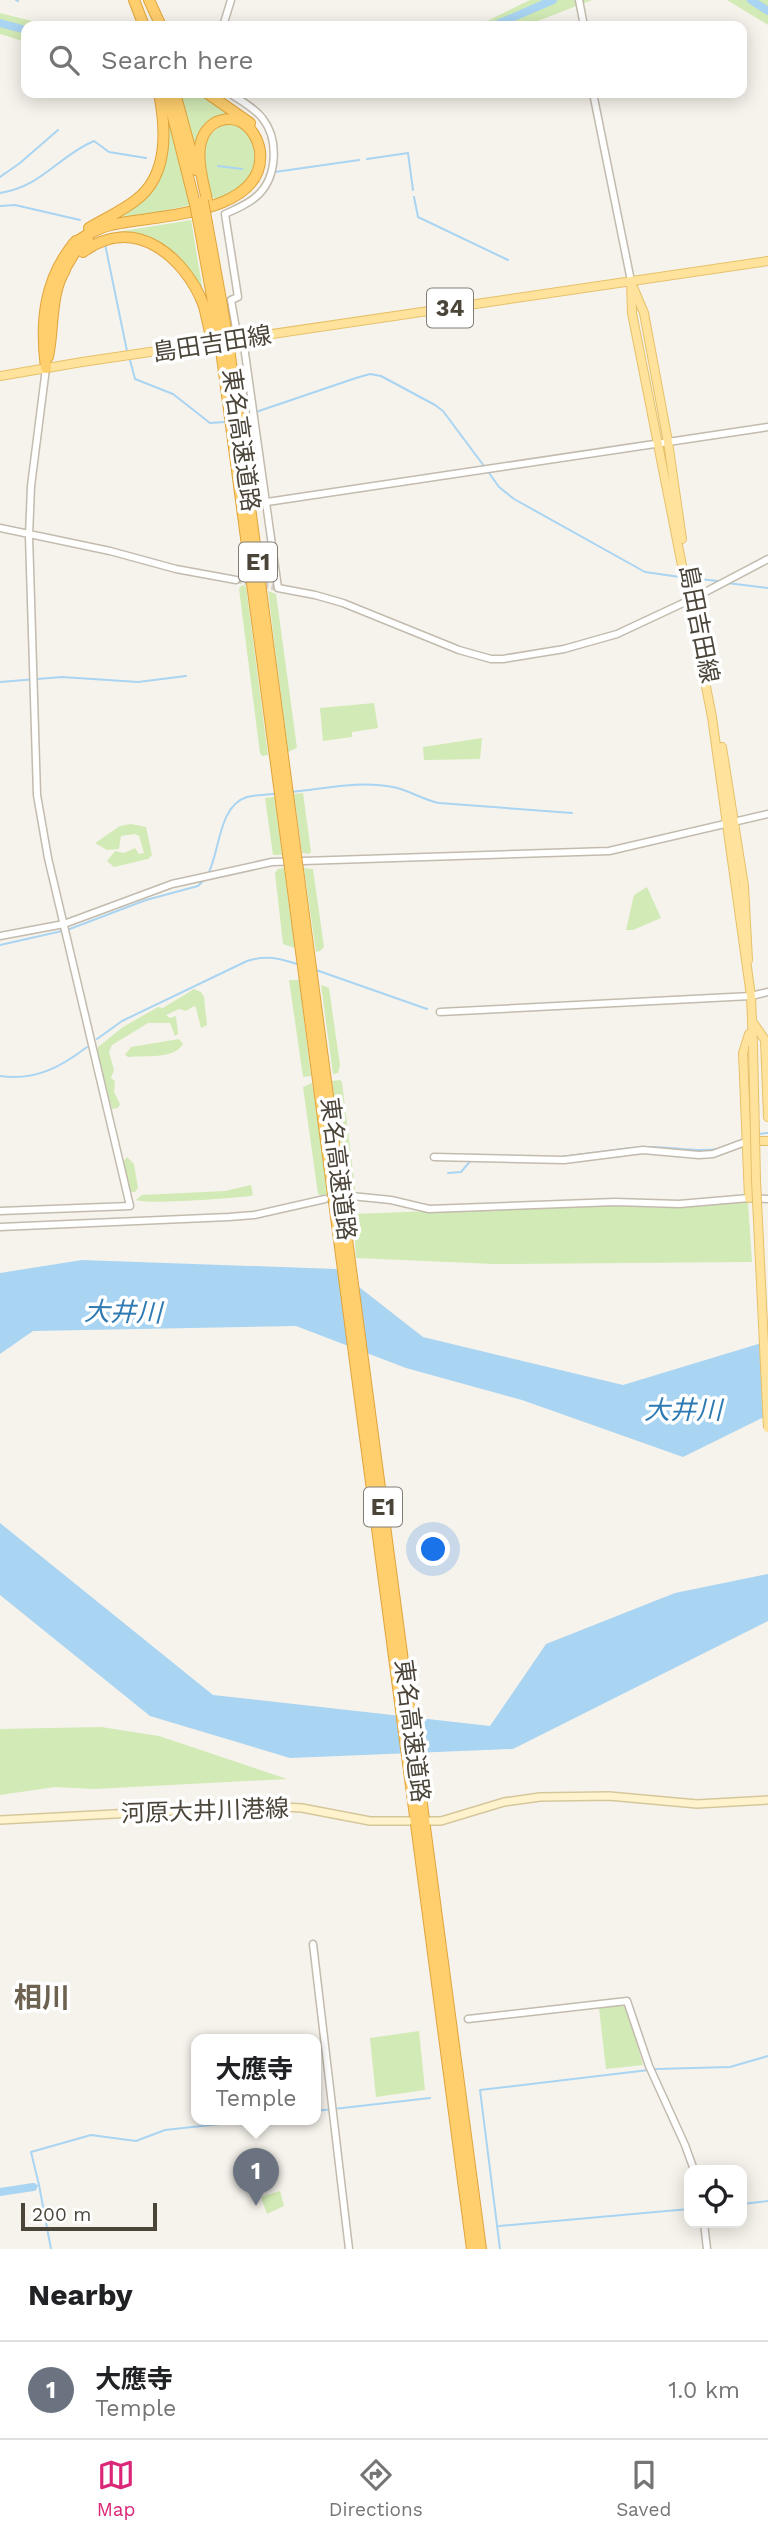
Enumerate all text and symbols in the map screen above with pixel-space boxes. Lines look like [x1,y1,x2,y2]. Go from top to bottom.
search box [21,21,747,98]
icon: search [45,41,83,79]
text: Search here [101,45,253,75]
road number: 34 [427,288,473,328]
street label: 島田吉田線 [151,321,273,367]
street label: 東名高速道路 [217,367,265,513]
road number: E1 [239,542,277,582]
street label: 島田吉田線 [674,562,724,686]
street label: 東名高速道路 [315,1096,361,1242]
water label: 大井川 [84,1296,165,1328]
water label: 大井川 [644,1395,725,1425]
road number: E1 [364,1488,402,1526]
your location [416,1532,450,1566]
street label: 東名高速道路 [389,1658,435,1804]
street label: 河原大井川港線 [121,1794,289,1828]
district label: 相川 [14,1981,70,2014]
popup [191,2034,321,2125]
text: 大應寺 [215,2054,293,2084]
text: Temple [215,2085,297,2112]
pin: 1 [233,2148,279,2206]
map controls [684,2165,747,2228]
button: locate [684,2165,747,2228]
scale bar [21,2200,158,2232]
text: 200 m [32,2203,91,2226]
text: Nearby [28,2277,133,2312]
text: 大應寺 [95,2364,173,2394]
text: 1 [46,2377,56,2404]
text: 1.0 km [668,2377,740,2404]
text: Temple [95,2395,176,2422]
tab: Map [97,2456,135,2521]
tab: Directions [329,2456,423,2521]
tab: Saved [616,2456,671,2521]

